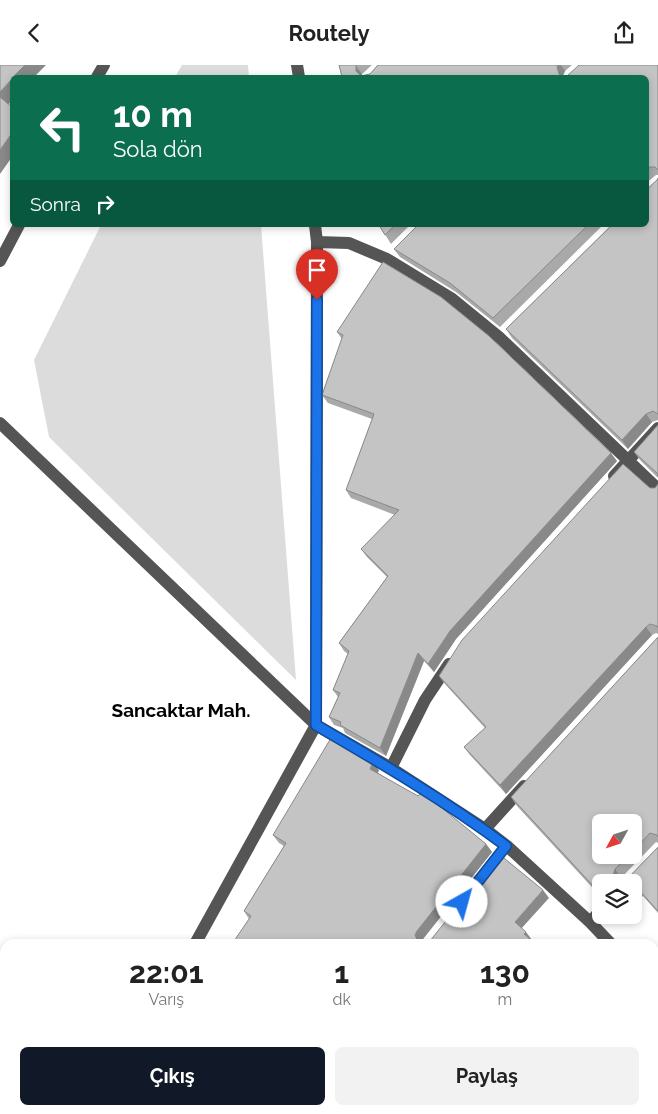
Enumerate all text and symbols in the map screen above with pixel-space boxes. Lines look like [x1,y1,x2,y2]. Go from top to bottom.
icon: back [20,19,48,47]
icon: share [610,19,638,47]
text: Routely [288,20,370,46]
text: 10 m [113,94,193,135]
icon: left [30,95,95,160]
text: Sola dön [113,136,203,162]
icon: right [91,190,119,218]
text: Sonra [30,193,81,215]
pin [296,249,338,300]
icon: arrive [303,256,331,284]
district label: Sancaktar Mah. [112,699,250,721]
north arrow [592,814,642,864]
map controls [592,814,642,924]
button: layers [592,874,642,924]
position arrow [435,875,487,927]
text: 22:01 [129,955,204,990]
text: 1 [334,955,349,990]
text: 130 [480,955,530,990]
text: Varış [148,990,184,1009]
text: dk [333,990,351,1009]
text: m [498,990,512,1009]
button: Çıkış [20,1047,325,1105]
button: Paylaş [335,1047,639,1105]

